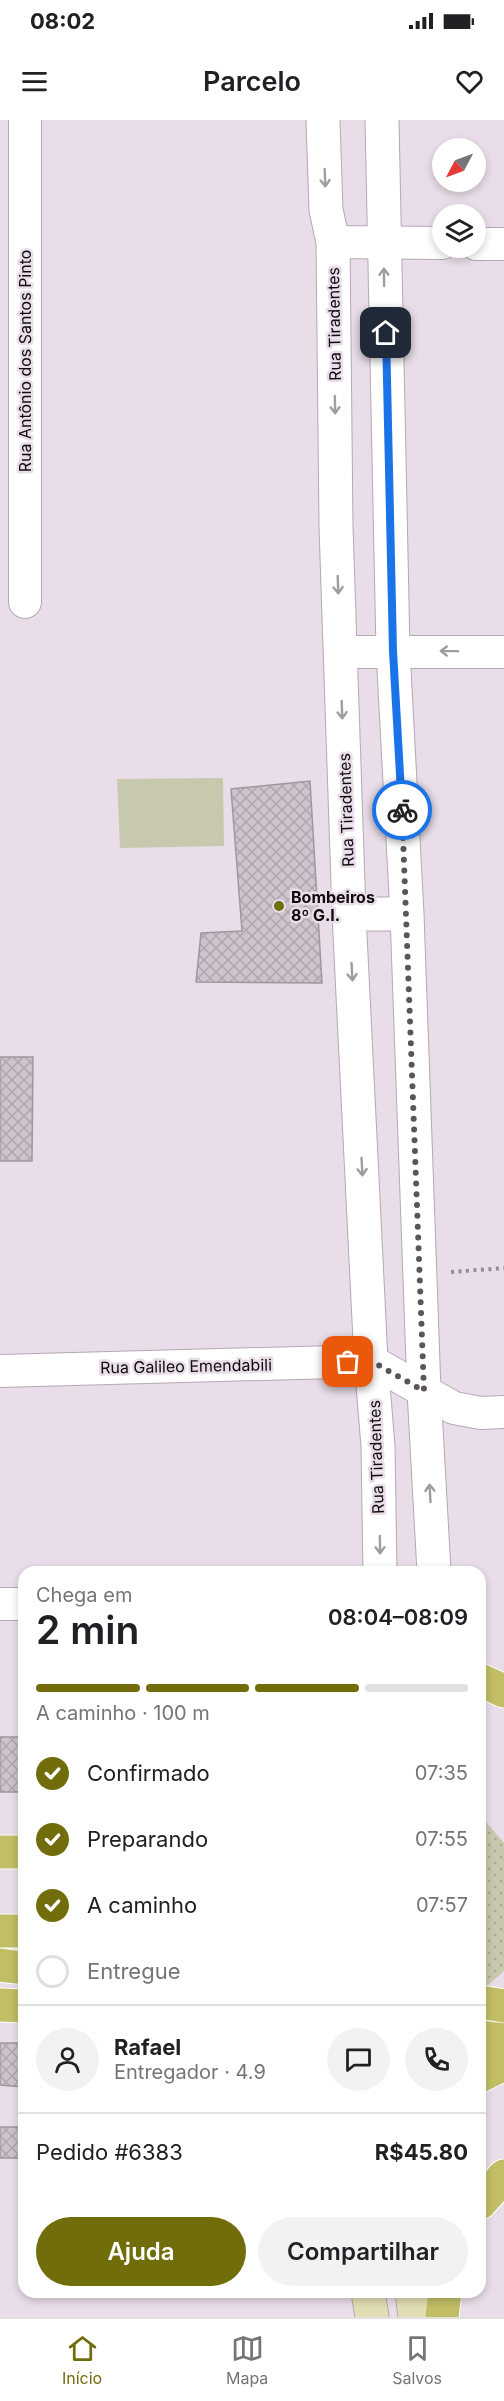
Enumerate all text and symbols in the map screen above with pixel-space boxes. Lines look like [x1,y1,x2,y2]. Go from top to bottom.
text: 08:02 [30,8,95,34]
icon: menu [18,65,51,98]
text: Parcelo [203,65,301,98]
icon: heart [453,65,486,98]
north arrow [432,138,486,192]
map controls [432,138,486,258]
one-way arrow [319,168,330,188]
button: layers [432,204,486,258]
street label: Rua Antônio dos Santos Pinto [15,250,35,472]
street label: Rua Tiradentes [323,267,345,381]
one-way arrow [379,268,390,288]
pin [360,307,411,358]
icon: home [369,316,402,349]
one-way arrow [329,395,341,415]
one-way arrow [332,574,344,594]
one-way arrow [439,646,459,657]
one-way arrow [337,700,348,720]
street label: Rua Tiradentes [334,753,358,867]
courier [372,780,432,840]
icon: bike [386,794,419,827]
place label: Bombeiros 8º G.I. [291,887,375,925]
marker: Bombeiros 8º G.I. [272,899,286,913]
one-way arrow [347,961,358,981]
one-way arrow [356,1156,367,1176]
pin [322,1336,373,1387]
icon: bag [331,1345,364,1378]
street label: Rua Galileo Emendabili [100,1355,272,1377]
street label: Rua Tiradentes [364,1400,388,1514]
one-way arrow [424,1483,435,1503]
one-way arrow [374,1535,385,1555]
text: Chega em [36,1583,132,1607]
text: 08:04–08:09 [328,1604,468,1630]
text: 2 min [36,1606,139,1653]
text: A caminho · 100 m [36,1701,210,1725]
icon: check [36,1757,69,1790]
text: Confirmado [87,1760,210,1786]
text: 07:35 [415,1761,468,1785]
icon: check [36,1823,69,1856]
text: Preparando [87,1826,208,1852]
text: 07:55 [415,1827,468,1851]
icon: check [36,1889,69,1922]
text: A caminho [87,1892,197,1918]
text: 07:57 [416,1893,468,1917]
text: Entregue [87,1958,181,1984]
button: person [36,2028,99,2091]
button: chat [327,2028,390,2091]
button: phone [405,2028,468,2091]
text: Rafael [114,2034,181,2060]
text: Entregador · 4.9 [114,2060,266,2084]
text: Pedido #6383 [36,2139,183,2165]
text: R$45.80 [375,2139,468,2165]
button: Ajuda [36,2217,246,2286]
button: Compartilhar [258,2217,468,2286]
tab: Início [62,2332,102,2388]
tab: Mapa [226,2332,268,2388]
tab: Salvos [392,2332,442,2388]

